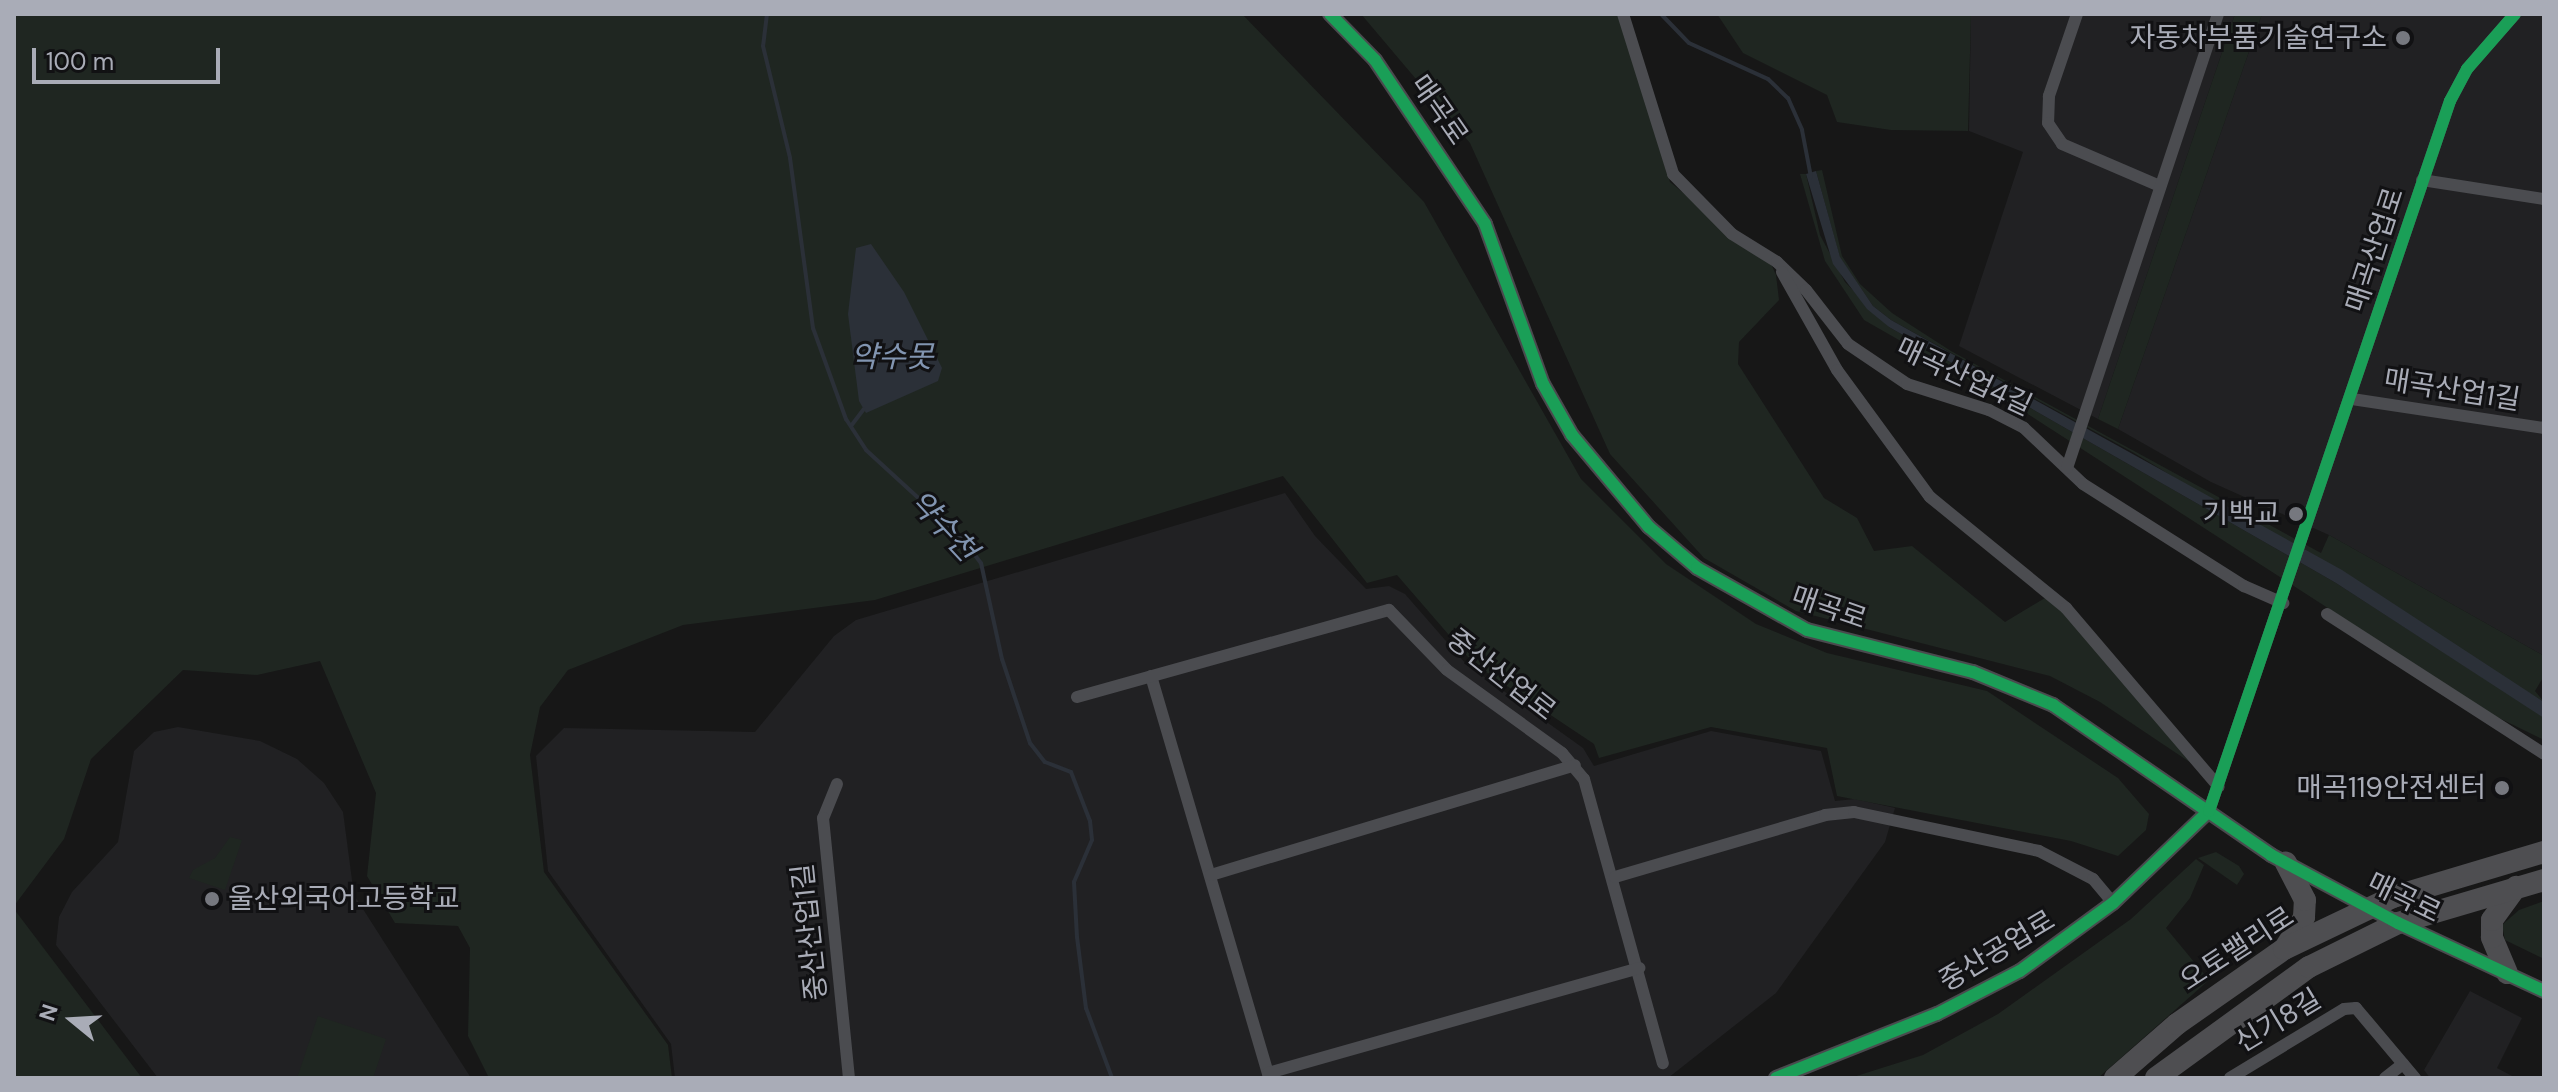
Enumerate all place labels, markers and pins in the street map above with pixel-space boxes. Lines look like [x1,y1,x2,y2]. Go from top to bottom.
place label: 자동차부품기술연구소 [2129,21,2387,55]
marker: 자동차부품기술연구소 [2394,29,2412,47]
place label: 기백교 [2203,497,2280,531]
marker: 기백교 [2287,505,2305,523]
place label: 매곡119안전센터 [2296,771,2486,805]
marker: 매곡119안전센터 [2493,779,2511,797]
place label: 울산외국어고등학교 [228,882,460,916]
marker: 울산외국어고등학교 [203,890,221,908]

